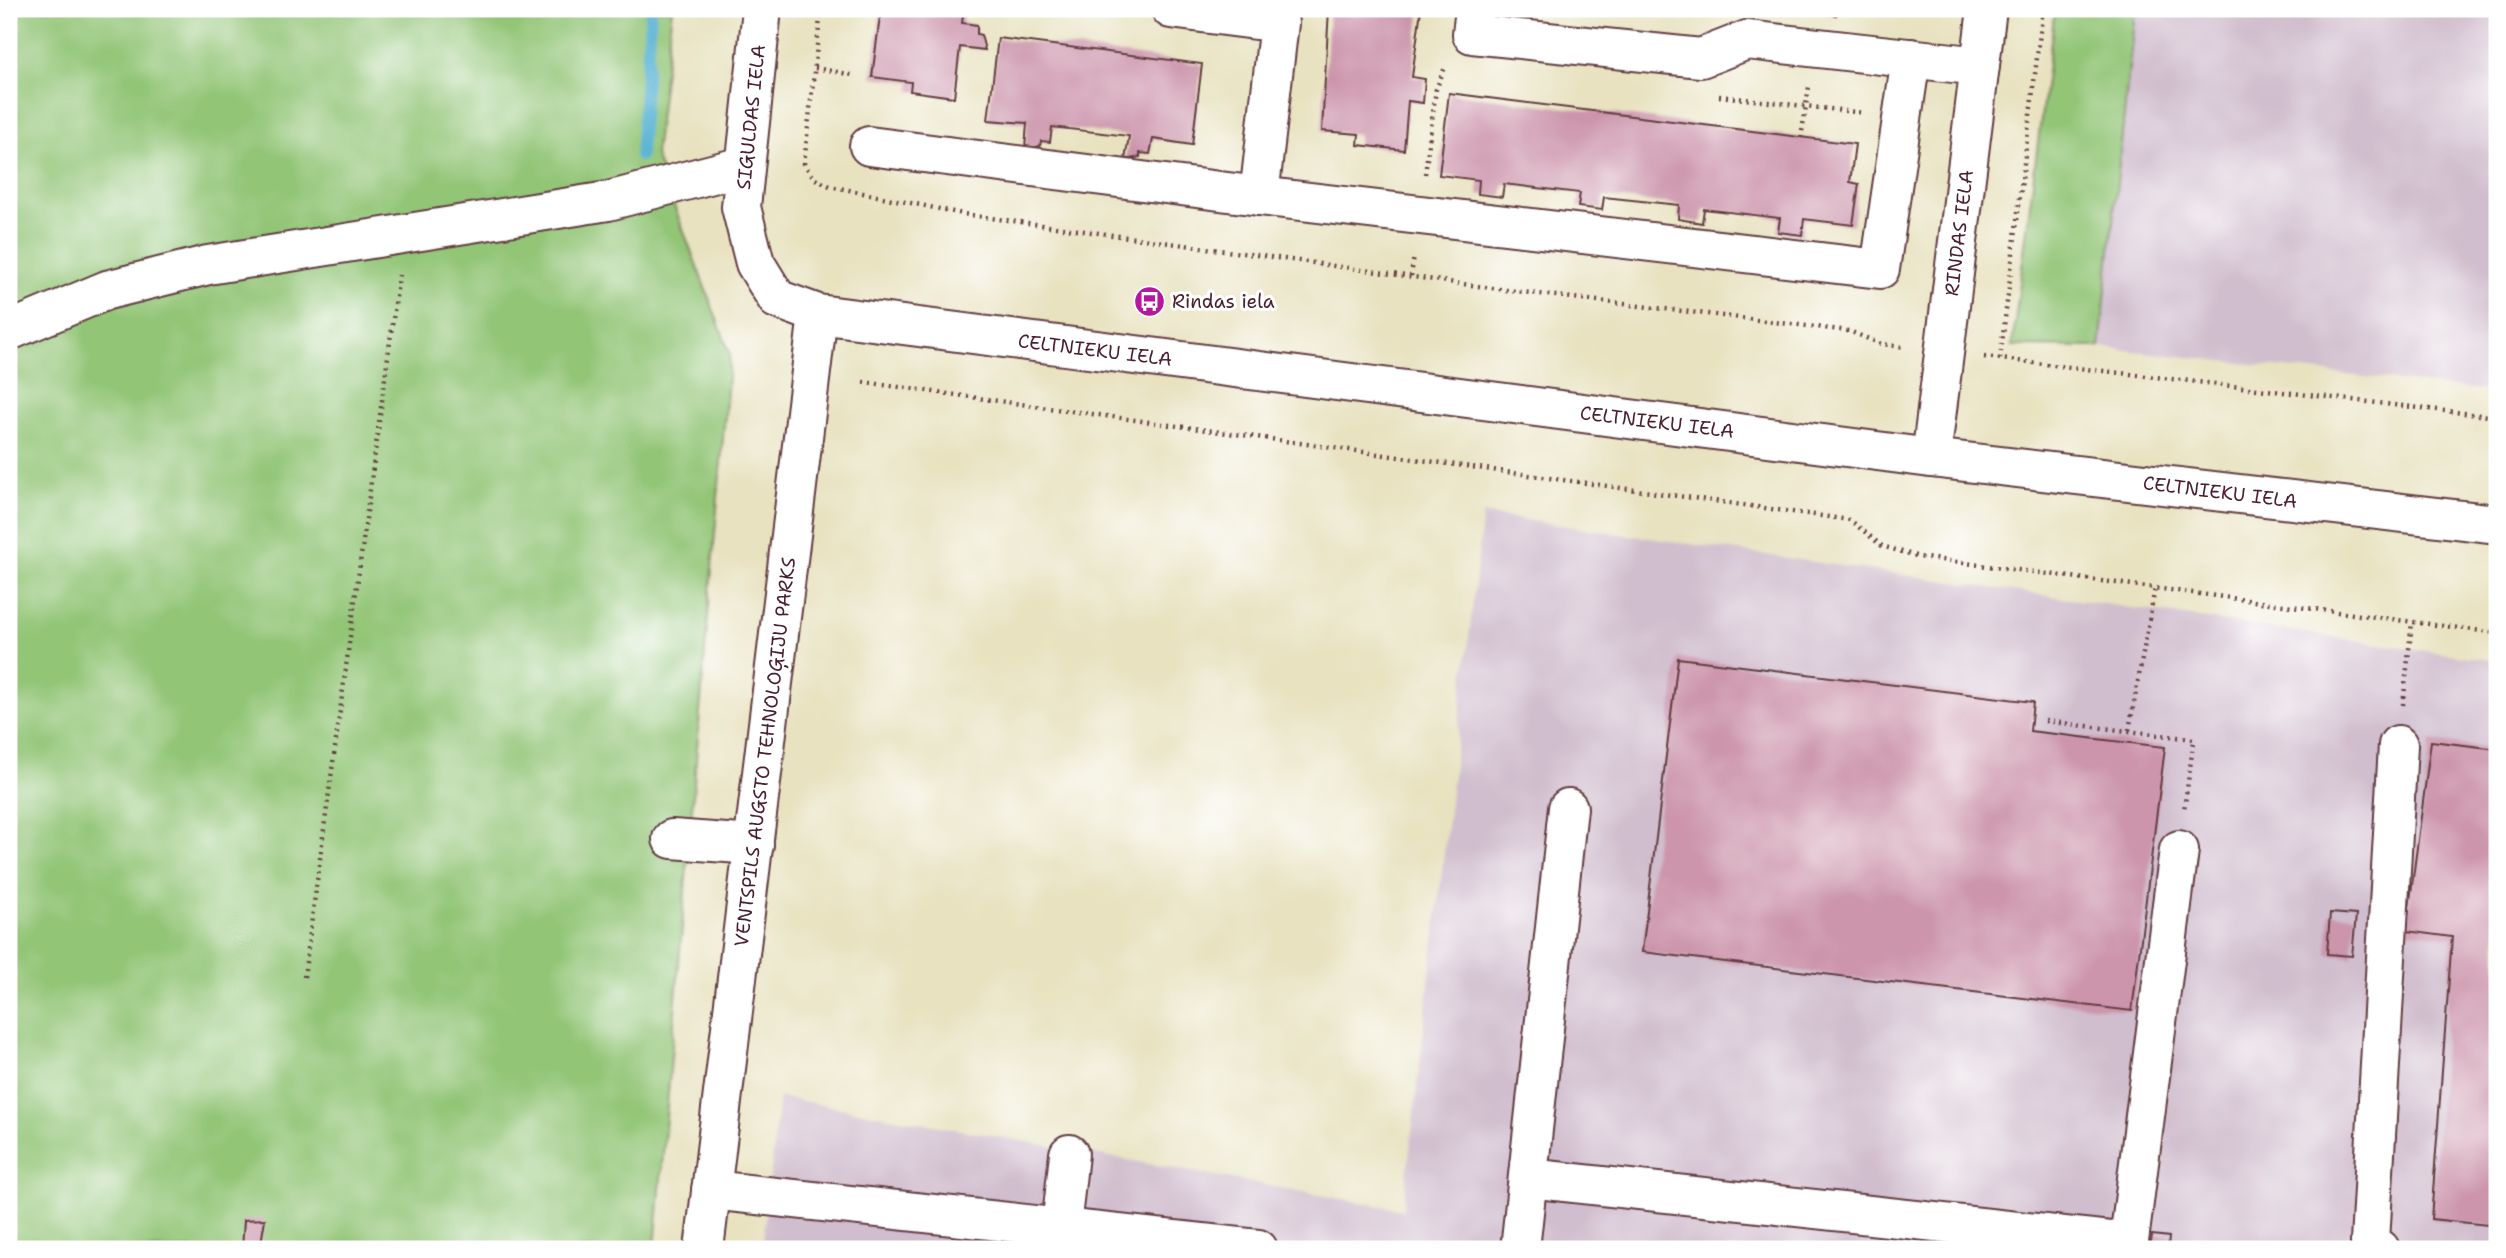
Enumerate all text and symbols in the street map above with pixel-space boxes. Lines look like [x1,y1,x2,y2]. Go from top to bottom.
street label: SIGULDAS IELA [731,43,771,191]
street label: RINDAS IELA [1939,168,1979,297]
bus stop icon: Rindas iela [1132,284,1166,318]
place label: Rindas iela [1172,289,1275,314]
street label: CELTNIEKU IELA [1017,328,1174,372]
street label: CELTNIEKU IELA [1579,400,1736,444]
street label: CELTNIEKU IELA [2142,470,2299,514]
street label: VENTSPILS AUGSTO TEHNOLOĢIJU PARKS [729,556,802,948]

